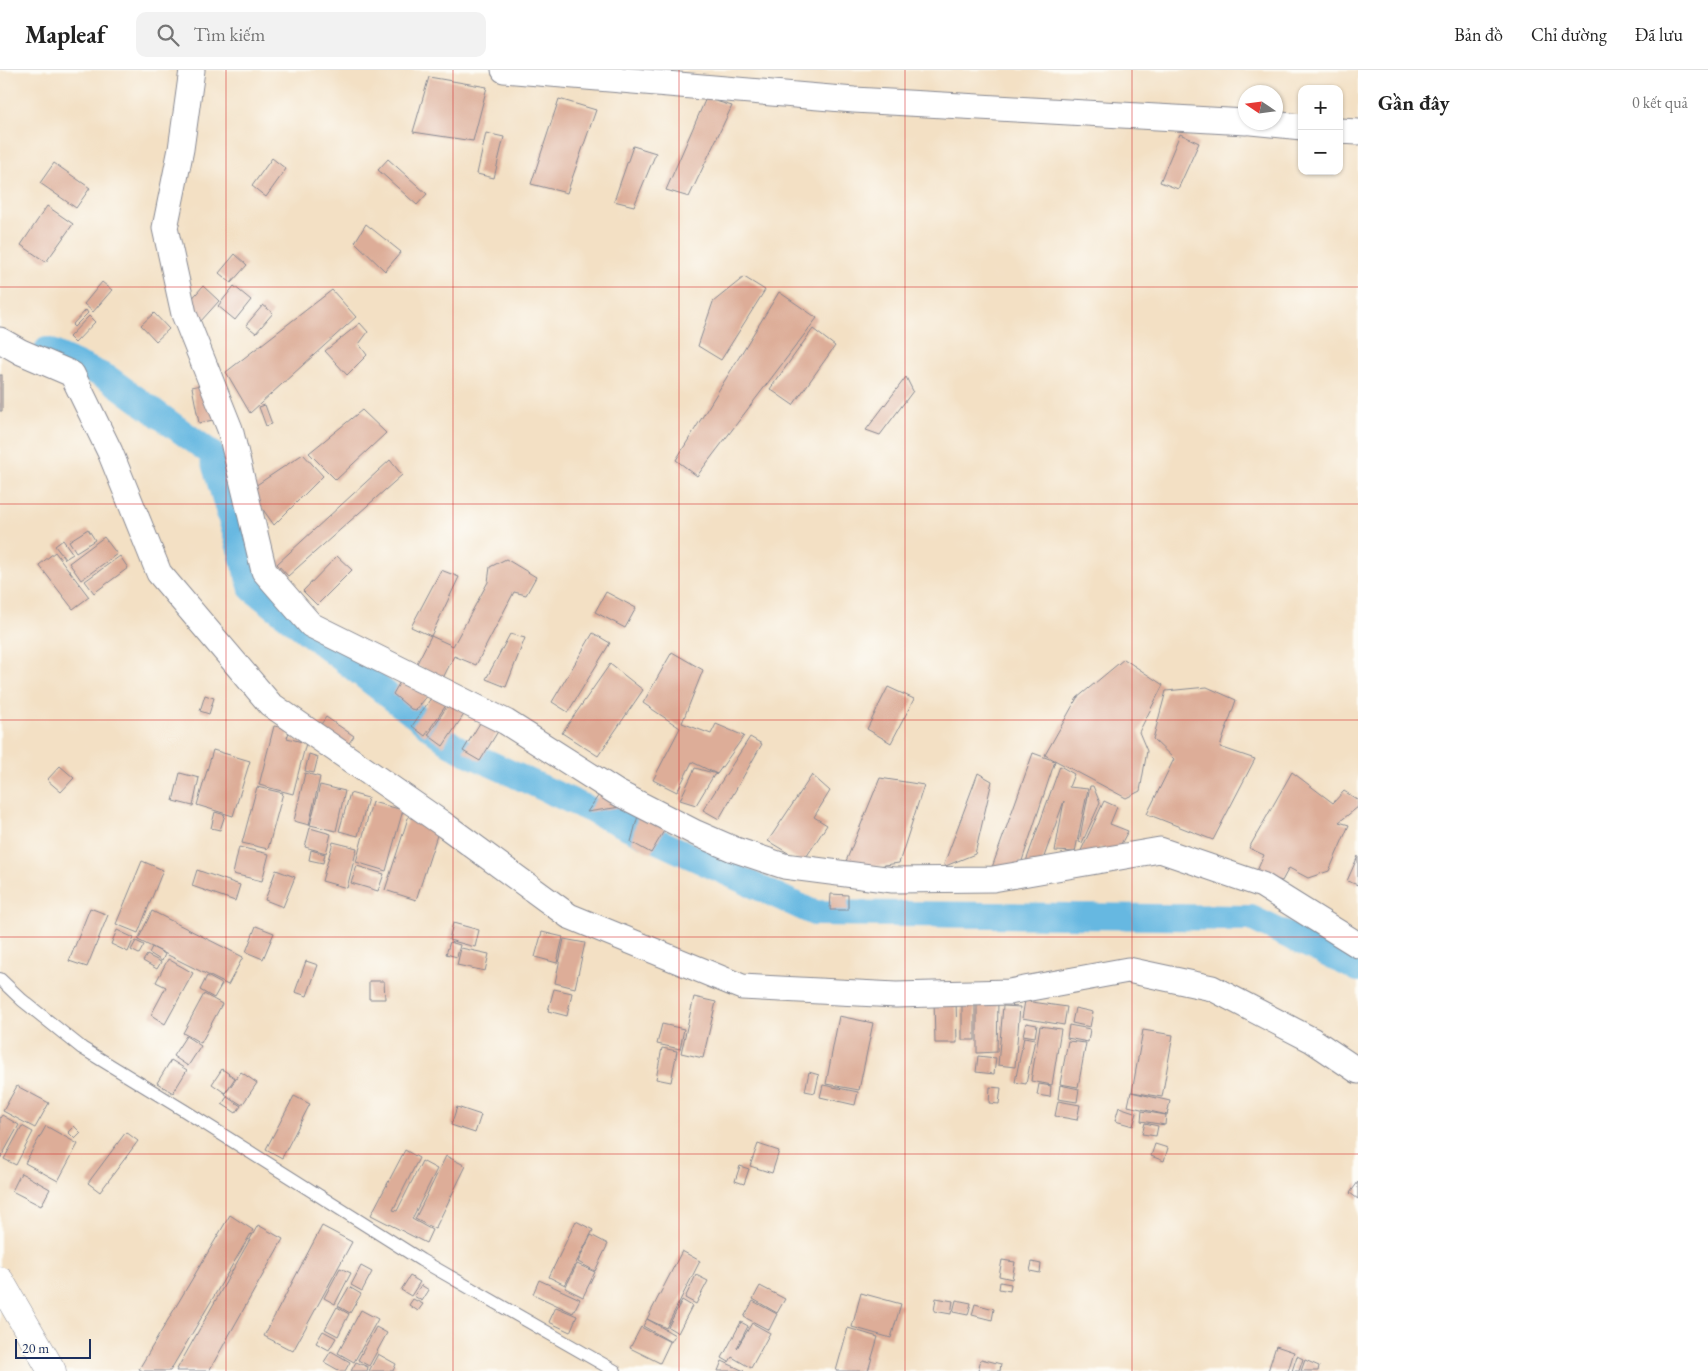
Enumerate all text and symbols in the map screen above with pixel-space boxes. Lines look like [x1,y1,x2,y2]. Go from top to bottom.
search box [136,12,486,57]
text: Mapleaf [25,19,106,50]
icon: search [154,21,182,49]
text: Tìm kiếm [194,22,265,47]
text: Bản đồ [1454,23,1503,46]
text: Chỉ đường [1531,23,1607,46]
text: Đã lưu [1635,23,1683,46]
north arrow [1238,85,1283,130]
map controls [1298,85,1343,175]
button: + [1298,85,1343,130]
text: Gần đây [1378,89,1450,116]
text: 0 kết quả [1632,92,1688,113]
button: − [1298,130,1343,175]
scale bar [15,1336,91,1359]
text: 20 m [22,1339,49,1357]

